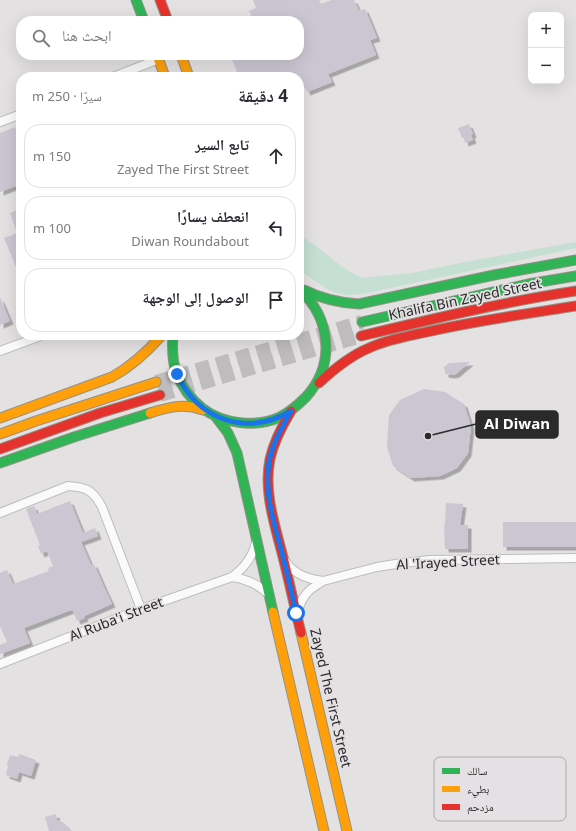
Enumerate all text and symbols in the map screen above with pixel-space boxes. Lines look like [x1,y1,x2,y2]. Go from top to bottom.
map controls [528,12,564,84]
button: + [528,12,564,48]
search box [16,16,304,60]
text: ابحث هنا [62,25,112,45]
icon: search [30,27,52,49]
button: − [528,48,564,84]
text: 4 دقيقة [238,84,288,107]
text: سيرًا · 250 m [32,87,102,105]
text: تابع السير [195,134,249,154]
icon: ahead [265,145,287,167]
text: 150 m [33,147,71,165]
text: Zayed The First Street [117,160,249,178]
text: انعطف يسارًا [177,206,249,226]
icon: left [265,217,287,239]
text: 100 m [33,219,71,237]
text: Diwan Roundabout [131,232,249,250]
street label: Khalifa Bin Zayed Street [387,273,543,324]
text: الوصول إلى الوجهة [143,287,249,307]
icon: arrive [265,289,287,311]
route end [168,365,186,383]
callout: Al Diwan [476,411,558,438]
text: Al Diwan [484,413,550,433]
street label: Al 'Irayed Street [396,549,500,574]
street label: Al Ruba'i Street [66,592,166,645]
route start [287,604,305,622]
street label: Zayed The First Street [306,626,357,769]
legend [434,757,566,821]
text: سالك [467,763,487,778]
text: بطيء [467,781,489,798]
text: مزدحم [467,799,494,815]

